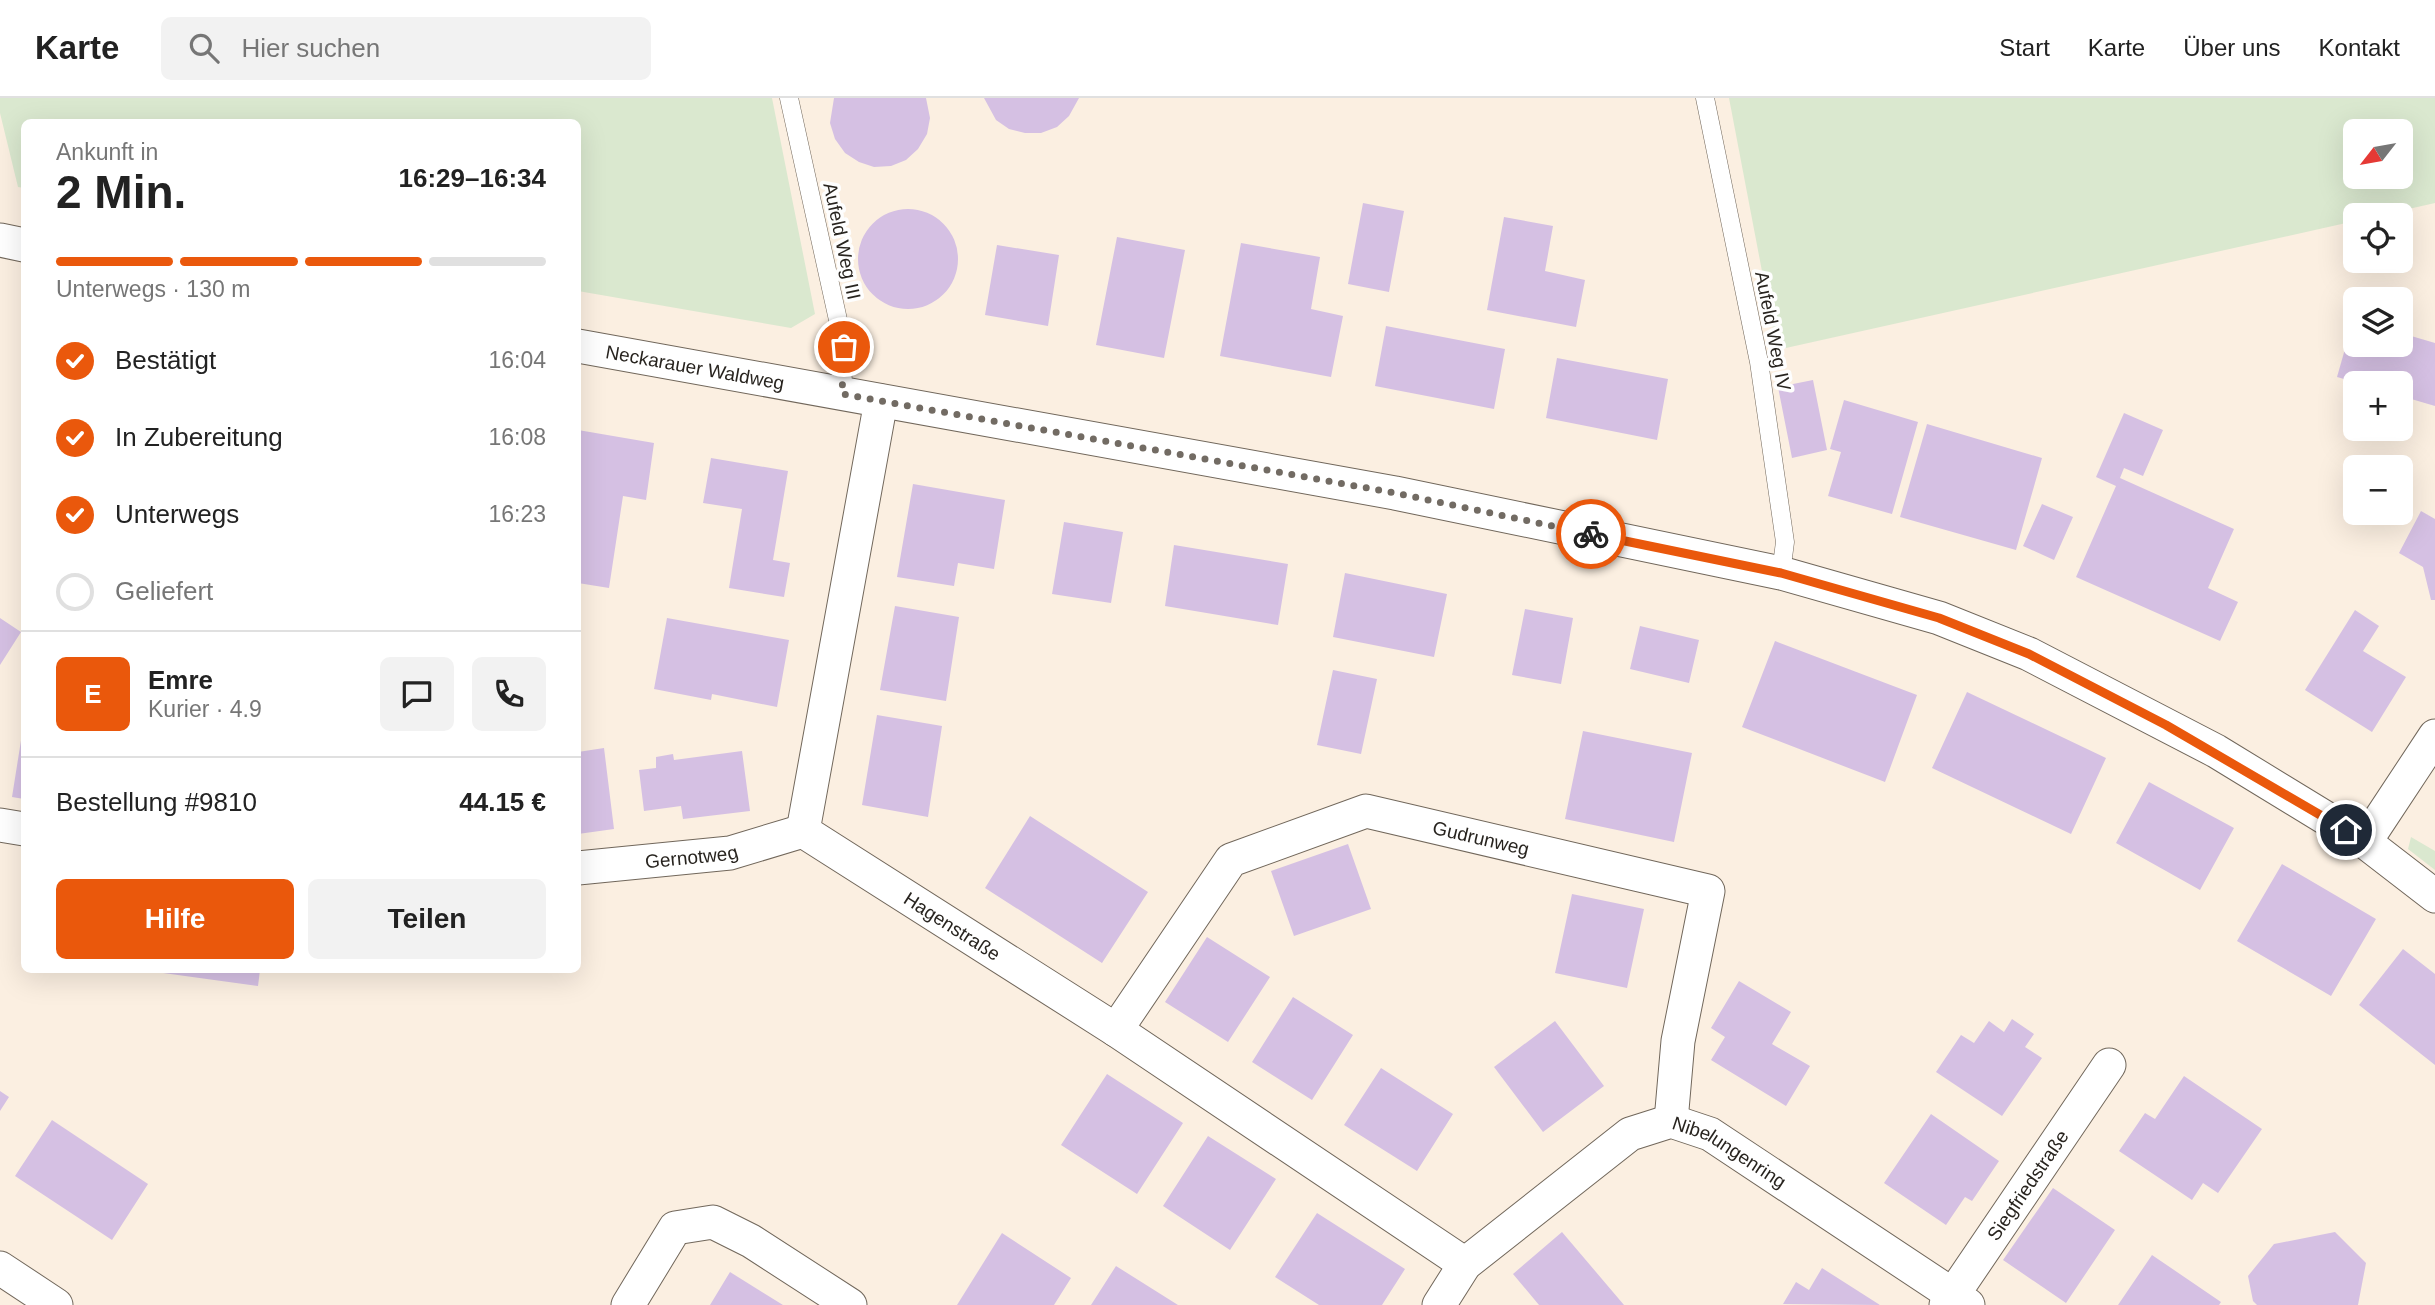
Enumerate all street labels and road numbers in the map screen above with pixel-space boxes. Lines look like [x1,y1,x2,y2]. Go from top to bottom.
street label: Aufeld Weg III [819,181,865,301]
street label: Aufeld Weg IV [1751,270,1795,393]
street label: Neckarauer Waldweg [604,341,786,393]
street label: Gudrunweg [1431,816,1531,859]
street label: Gernotweg [644,841,740,872]
street label: Hagenstraße [900,888,1004,964]
street label: Nibelungenring [1670,1112,1790,1192]
street label: Siegfriedstraße [1983,1126,2072,1244]

